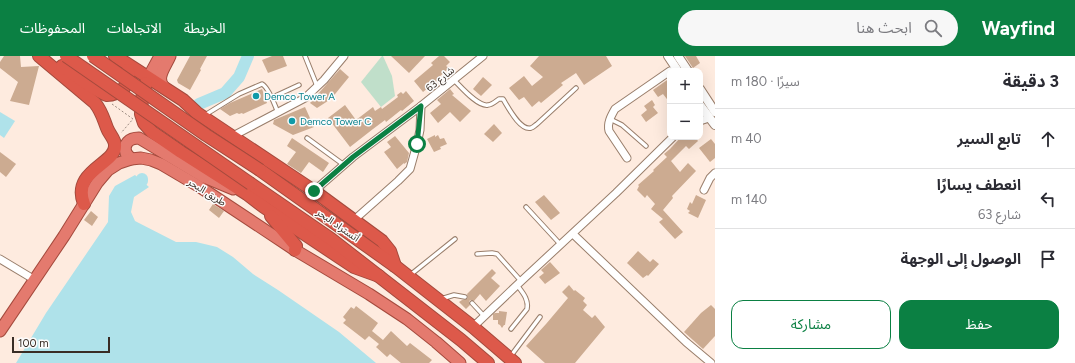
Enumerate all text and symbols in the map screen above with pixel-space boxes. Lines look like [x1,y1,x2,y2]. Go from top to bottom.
search box [678,10,958,46]
icon: search [922,17,944,39]
text: Wayfind [982,17,1055,40]
text: ابحث هنا [856,19,912,37]
text: المحفوظات [20,20,85,37]
text: الاتجاهات [107,20,162,37]
text: الخريطة [184,20,226,37]
street label: شارع 63 [423,63,458,95]
map controls [667,68,703,140]
button: + [667,68,703,104]
text: 3 دقيقة [1003,71,1059,91]
text: سيرًا · 180 m [731,74,800,89]
place label: Demco Tower A [264,90,335,103]
marker: Demco Tower A [251,91,261,101]
button: − [667,104,703,140]
place label: Demco Tower C [300,115,371,128]
marker: Demco Tower C [287,116,297,126]
icon: ahead [1037,128,1059,150]
text: تابع السير [957,130,1021,148]
text: 40 m [731,131,762,146]
route start [408,135,426,153]
street label: طريق البحر [185,175,229,209]
text: انعطف يسارًا [937,176,1021,194]
route end [305,182,323,200]
icon: left [1037,188,1059,210]
text: 140 m [731,192,767,207]
street label: أتستراد البحر [313,205,362,245]
text: شارع 63 [978,207,1021,222]
icon: arrive [1037,248,1059,270]
text: الوصول إلى الوجهة [901,250,1021,268]
button: مشاركة [731,300,891,349]
button: حفظ [899,300,1059,349]
scale bar [12,335,110,354]
text: 100 m [18,337,49,350]

